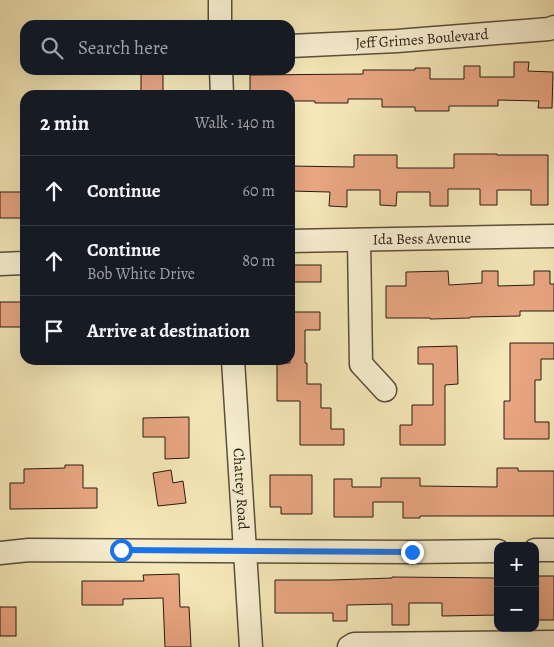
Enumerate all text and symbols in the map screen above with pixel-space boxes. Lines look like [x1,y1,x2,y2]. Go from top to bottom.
search box [20,20,295,75]
street label: Jeff Grimes Boulevard [355,24,490,53]
icon: search [38,34,66,62]
text: Search here [78,35,168,61]
text: 2 min [40,109,89,137]
text: Walk · 140 m [195,112,275,134]
icon: ahead [40,177,68,205]
text: Continue [87,178,161,204]
text: 60 m [243,180,275,202]
street label: Ida Bess Avenue [373,228,472,249]
text: Continue [87,237,161,263]
icon: ahead [40,247,68,275]
text: 80 m [242,250,275,272]
text: Bob White Drive [87,263,195,285]
icon: arrive [40,317,68,345]
text: Arrive at destination [87,318,250,344]
street label: Chattey Road [229,447,254,531]
route start [110,539,133,562]
route end [401,541,424,564]
map controls [494,542,539,632]
button: + [494,542,539,587]
button: − [494,587,539,632]

